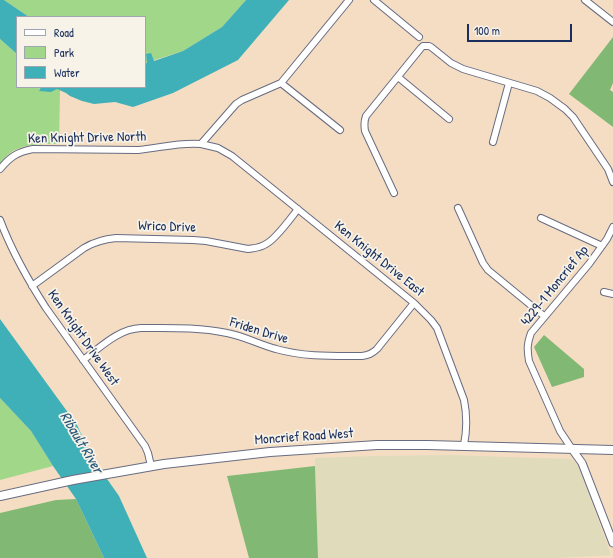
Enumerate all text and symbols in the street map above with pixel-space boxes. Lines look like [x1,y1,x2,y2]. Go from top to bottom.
legend [16,16,146,88]
scale bar [469,16,574,42]
text: 100 m [474,22,500,39]
text: Road [54,24,74,41]
text: Park [54,44,74,61]
text: Water [54,64,80,81]
street label: Ken Knight Drive North [28,129,146,147]
street label: Wrico Drive [138,218,196,236]
street label: Ken Knight Drive East [331,218,427,300]
street label: 4229-1 Moncrief Ap [518,242,592,330]
street label: Ken Knight Drive West [44,287,122,389]
street label: Friden Drive [228,314,290,348]
water label: Ribault River [56,409,106,477]
street label: Moncrief Road West [254,425,354,449]

